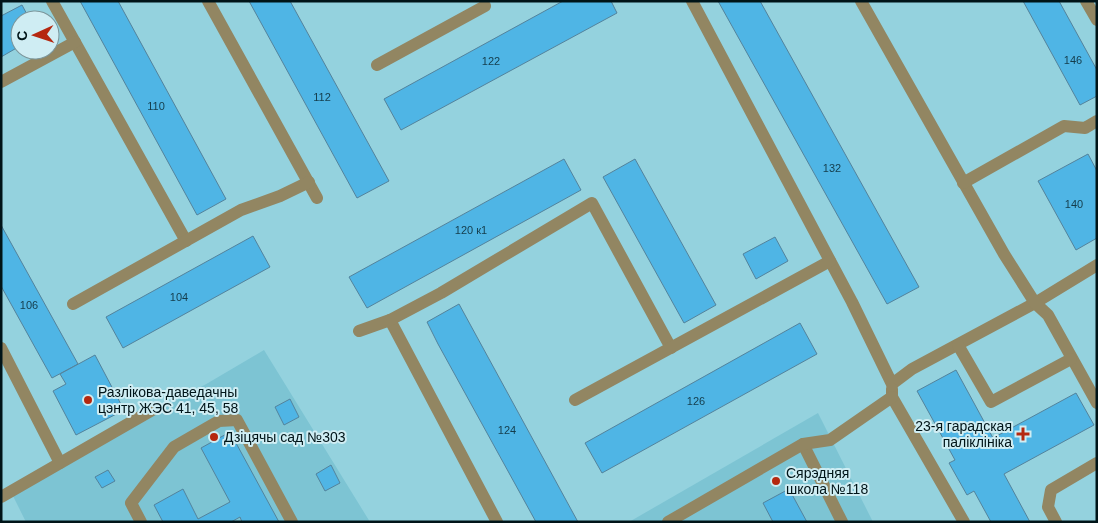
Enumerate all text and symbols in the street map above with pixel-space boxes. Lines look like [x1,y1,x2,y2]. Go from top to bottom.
north arrow [10,10,60,60]
text: С [14,30,30,41]
house number: 146 [1064,54,1082,66]
house number: 122 [482,55,500,67]
house number: 112 [313,91,331,103]
house number: 110 [147,100,165,112]
house number: 132 [823,162,841,174]
house number: 140 [1065,198,1083,210]
house number: 120 к1 [455,224,487,236]
house number: 104 [170,291,188,303]
house number: 106 [20,299,38,311]
place label: Разлікова-даведачны цэнтр ЖЭС 41, 45, 58 [98,384,238,416]
marker: Разлікова-даведачны цэнтр ЖЭС 41, 45, 58 [82,394,94,406]
house number: 126 [687,395,705,407]
place label: 23-я гарадская паліклініка [915,418,1012,450]
house number: 124 [498,424,516,436]
marker: 23-я гарадская паліклініка [1016,427,1030,441]
place label: Дзіцячы сад №303 [224,429,346,445]
marker: Дзіцячы сад №303 [208,431,220,443]
place label: Сярэдняя школа №118 [786,465,868,497]
marker: Сярэдняя школа №118 [770,475,782,487]

